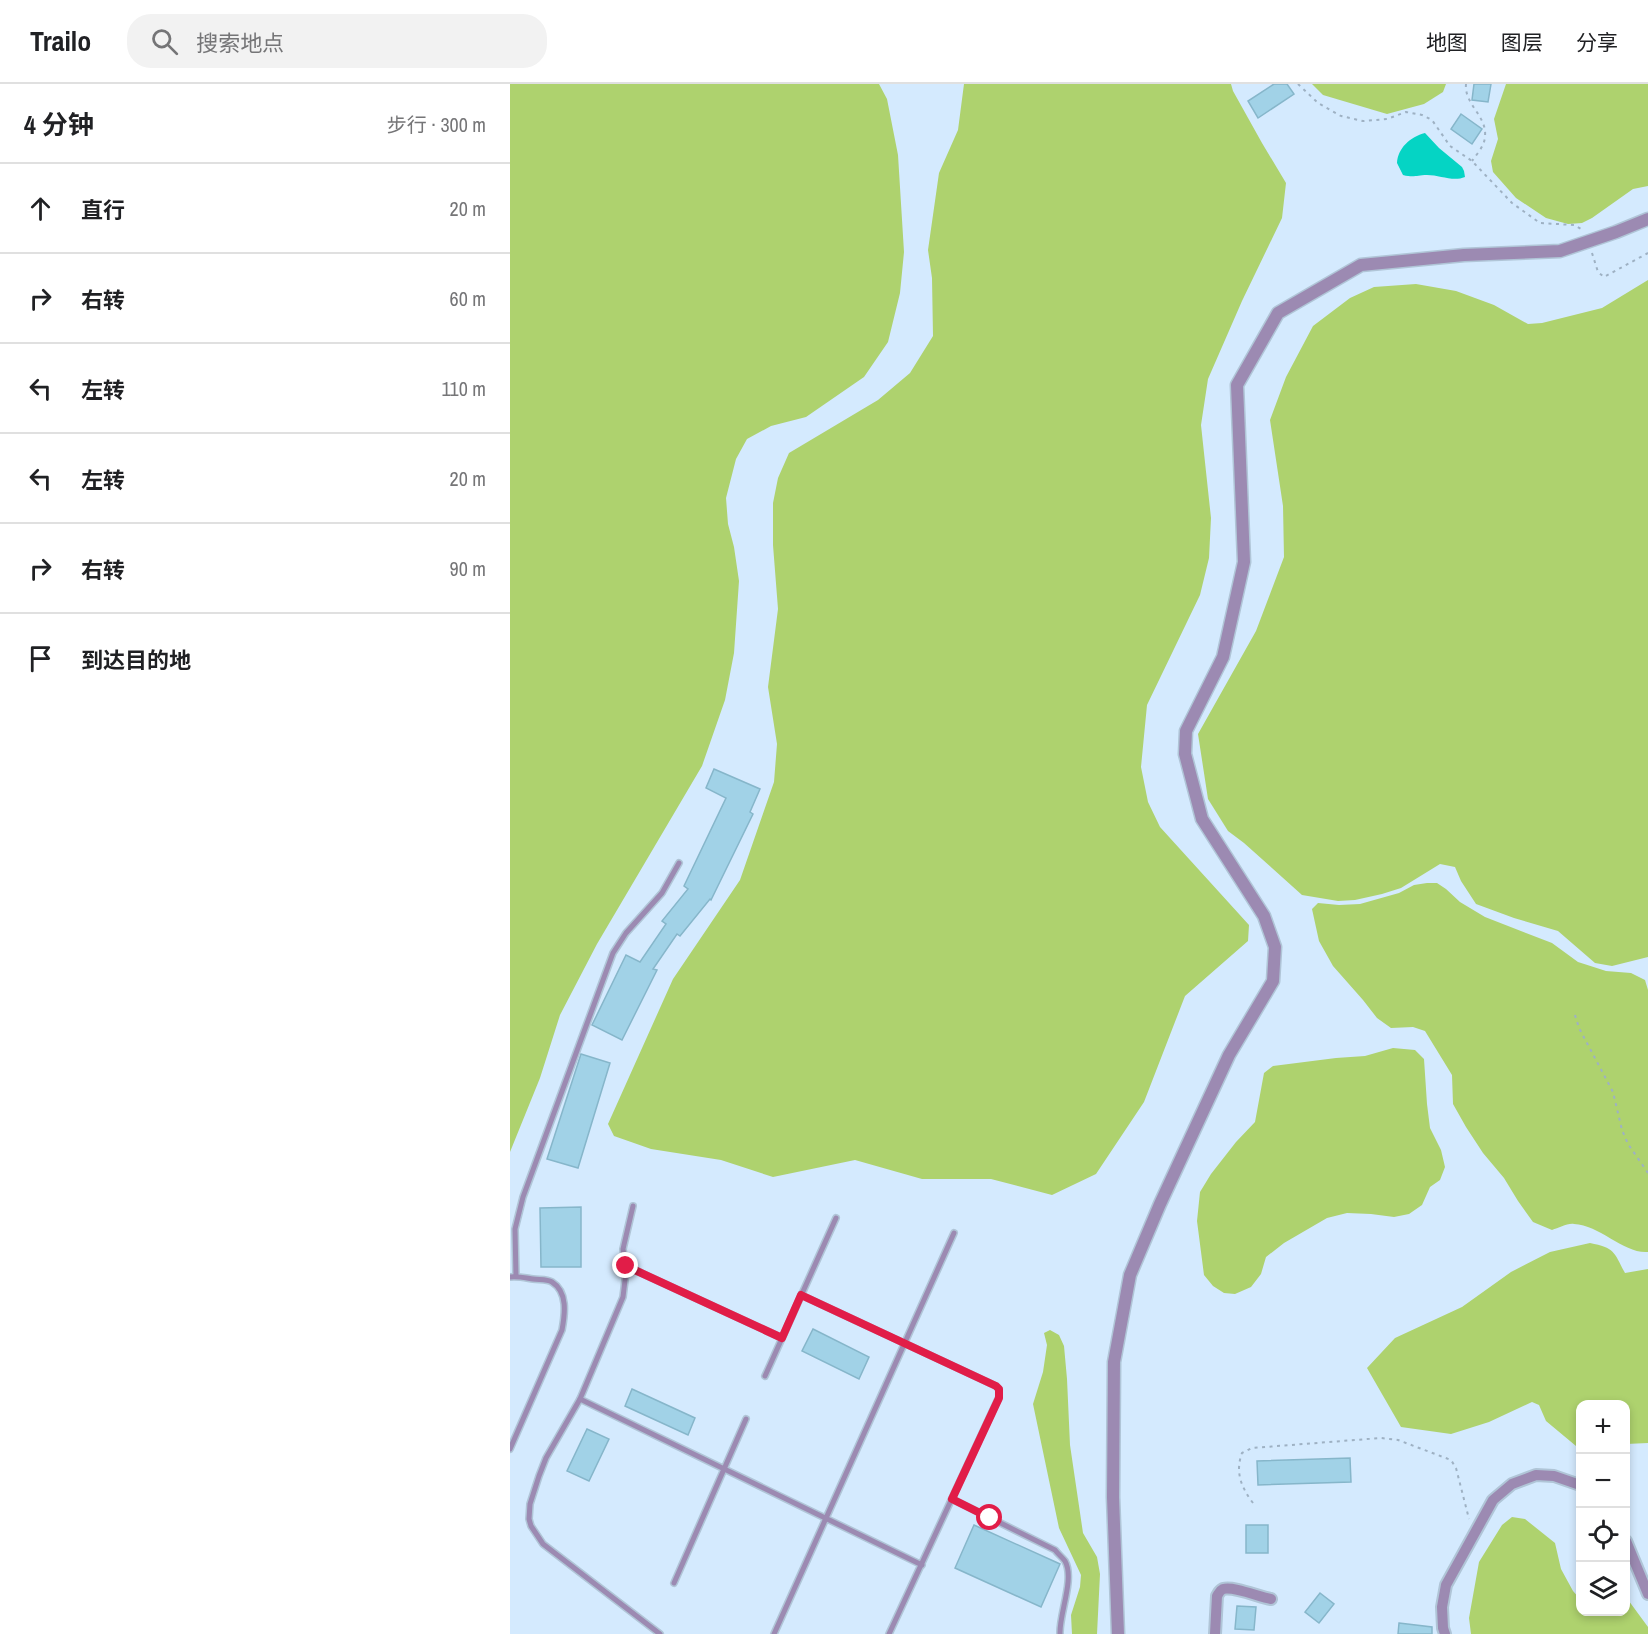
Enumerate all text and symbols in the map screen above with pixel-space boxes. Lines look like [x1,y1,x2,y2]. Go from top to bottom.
search box [127,14,547,68]
text: Trailo [30,22,91,60]
icon: search [148,25,181,58]
text: 搜索地点 [196,28,284,58]
text: 地图 [1426,28,1468,57]
text: 图层 [1501,28,1543,57]
text: 分享 [1576,28,1618,57]
text: 4 分钟 [24,107,94,142]
text: 步行 · 300 m [387,111,486,138]
icon: ahead [24,192,57,225]
text: 直行 [81,195,125,225]
text: 20 m [450,195,486,222]
icon: right [24,282,57,315]
text: 右转 [81,285,125,315]
text: 60 m [450,285,486,312]
icon: left [24,372,57,405]
text: 左转 [81,375,125,405]
text: 110 m [442,375,486,402]
icon: left [24,462,57,495]
text: 左转 [81,465,125,495]
text: 20 m [450,465,486,492]
icon: right [24,552,57,585]
text: 右转 [81,555,125,585]
text: 90 m [450,555,486,582]
icon: arrive [24,642,57,675]
text: 到达目的地 [81,645,191,675]
route end [612,1252,638,1278]
map controls [1576,1400,1630,1616]
button: + [1576,1400,1630,1454]
button: − [1576,1454,1630,1508]
route start [976,1504,1002,1530]
button: locate [1576,1508,1630,1562]
button: layers [1576,1562,1630,1616]

